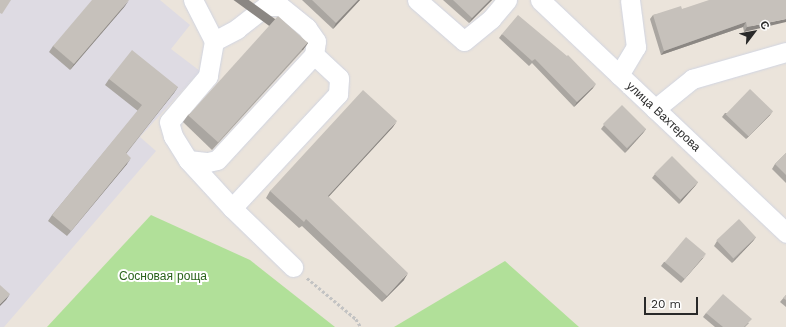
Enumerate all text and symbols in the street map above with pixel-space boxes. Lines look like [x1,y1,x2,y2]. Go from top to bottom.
north arrow [734,12,774,52]
text: С [757,19,772,32]
street label: улица Вахтерова [623,79,703,155]
park label: Сосновая роща [119,270,207,284]
scale bar [646,289,700,315]
text: 20 m [651,297,681,311]

